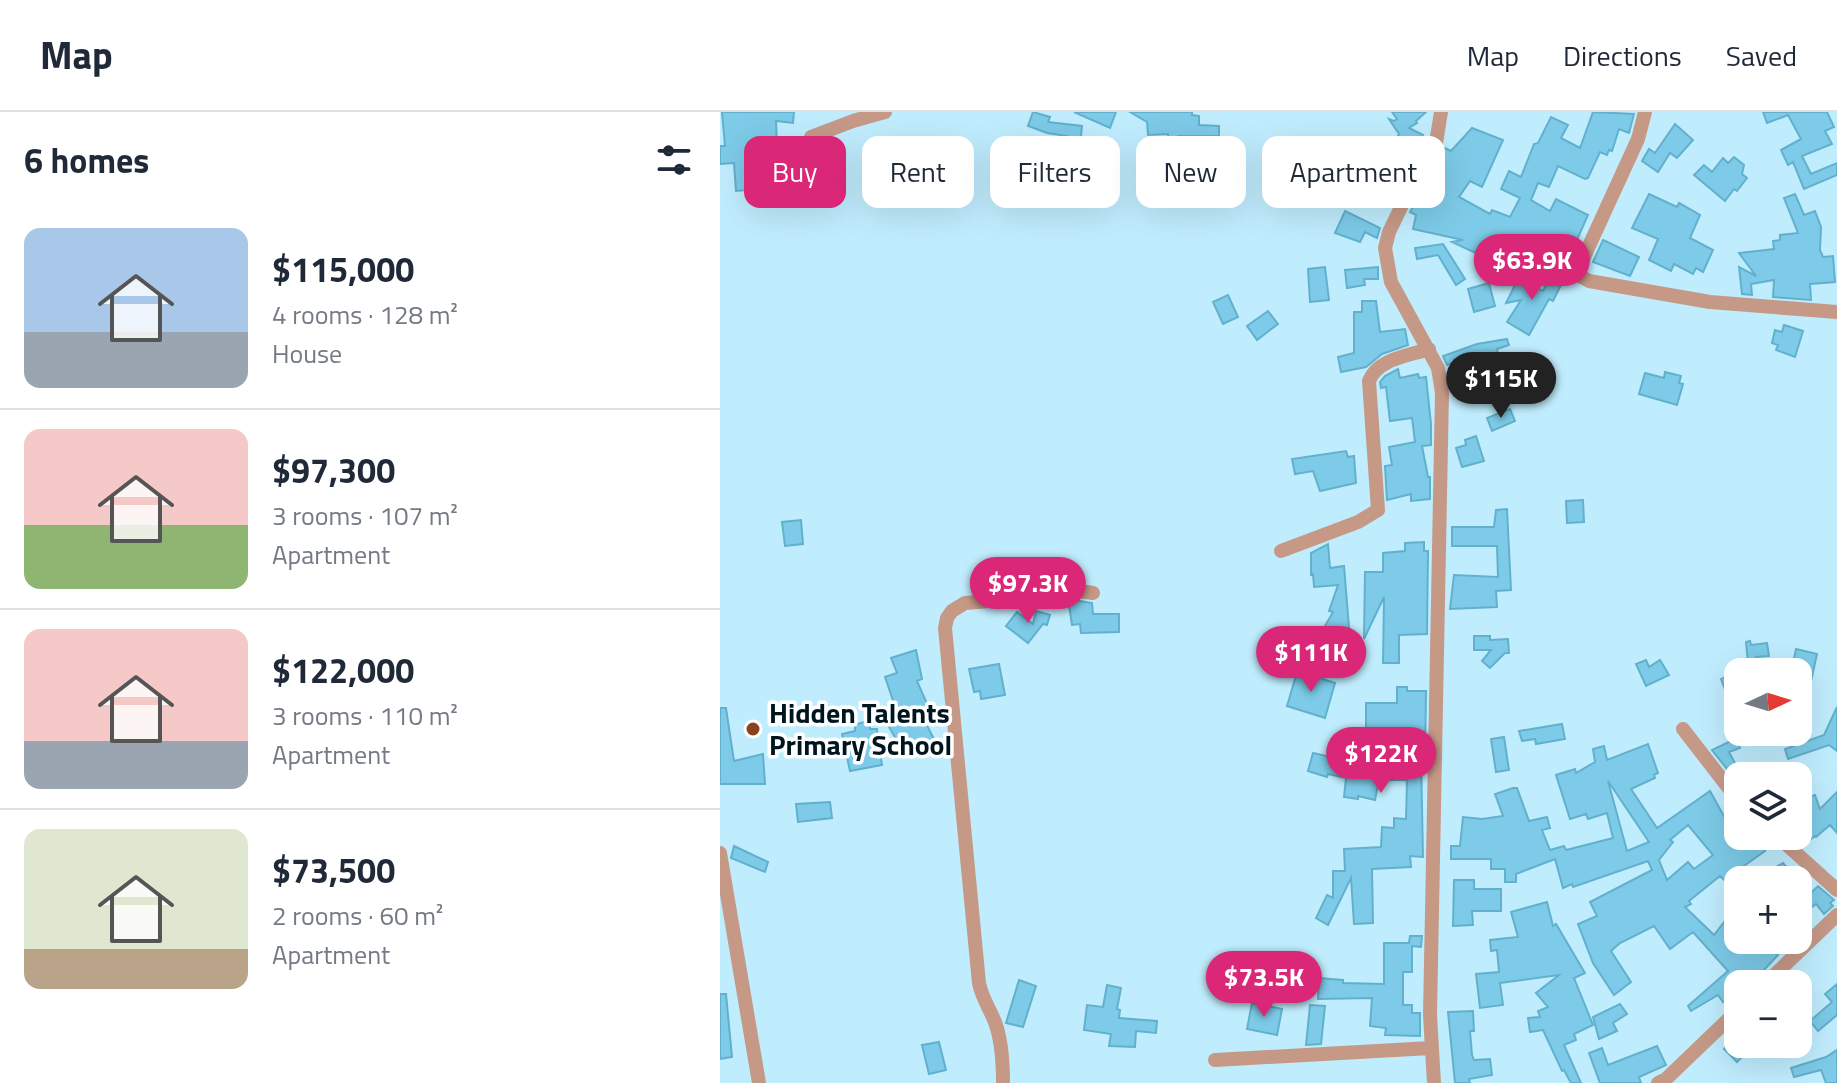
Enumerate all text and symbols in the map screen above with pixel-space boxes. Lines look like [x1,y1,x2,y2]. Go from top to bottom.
text: Map [40,26,113,84]
text: Map [1467,34,1519,77]
text: Directions [1563,34,1682,77]
text: Saved [1726,34,1797,77]
text: 6 homes [24,134,149,186]
chip: Buy [744,136,846,208]
chip: Rent [862,136,974,208]
chip: Filters [990,136,1120,208]
chip: New [1136,136,1246,208]
chip: Apartment [1262,136,1445,208]
icon: filters [652,138,696,182]
pin: $63.9K [1467,234,1597,302]
text: $63.9K [1492,240,1572,279]
text: $115,000 [272,243,414,295]
icon: home [88,260,184,356]
text: 4 rooms · 128 m² [272,295,458,334]
text: House [272,334,342,373]
pin: $115K [1445,352,1557,420]
text: $115K [1464,358,1538,397]
text: $97,300 [272,444,395,496]
icon: home [88,461,184,557]
text: 3 rooms · 107 m² [272,496,458,535]
text: Apartment [272,535,390,574]
pin: $97.3K [963,557,1093,625]
text: $97.3K [988,563,1068,602]
pin: $111K [1255,626,1367,694]
text: $111K [1274,632,1348,671]
text: $122,000 [272,644,414,696]
north arrow [1724,658,1812,746]
map controls [1724,658,1812,1058]
icon: home [88,661,184,757]
place label: Hidden Talents Primary School [769,691,952,766]
text: 3 rooms · 110 m² [272,696,458,735]
marker: Hidden Talents Primary School [744,720,762,738]
pin: $122K [1325,727,1437,795]
text: $122K [1344,733,1418,772]
text: Apartment [272,735,390,774]
button: layers [1724,762,1812,850]
text: $73,500 [272,844,395,896]
icon: home [88,861,184,957]
button: + [1724,866,1812,954]
text: 2 rooms · 60 m² [272,896,443,935]
text: Apartment [272,935,390,974]
pin: $73.5K [1199,951,1329,1019]
text: $73.5K [1224,957,1304,996]
button: − [1724,970,1812,1058]

